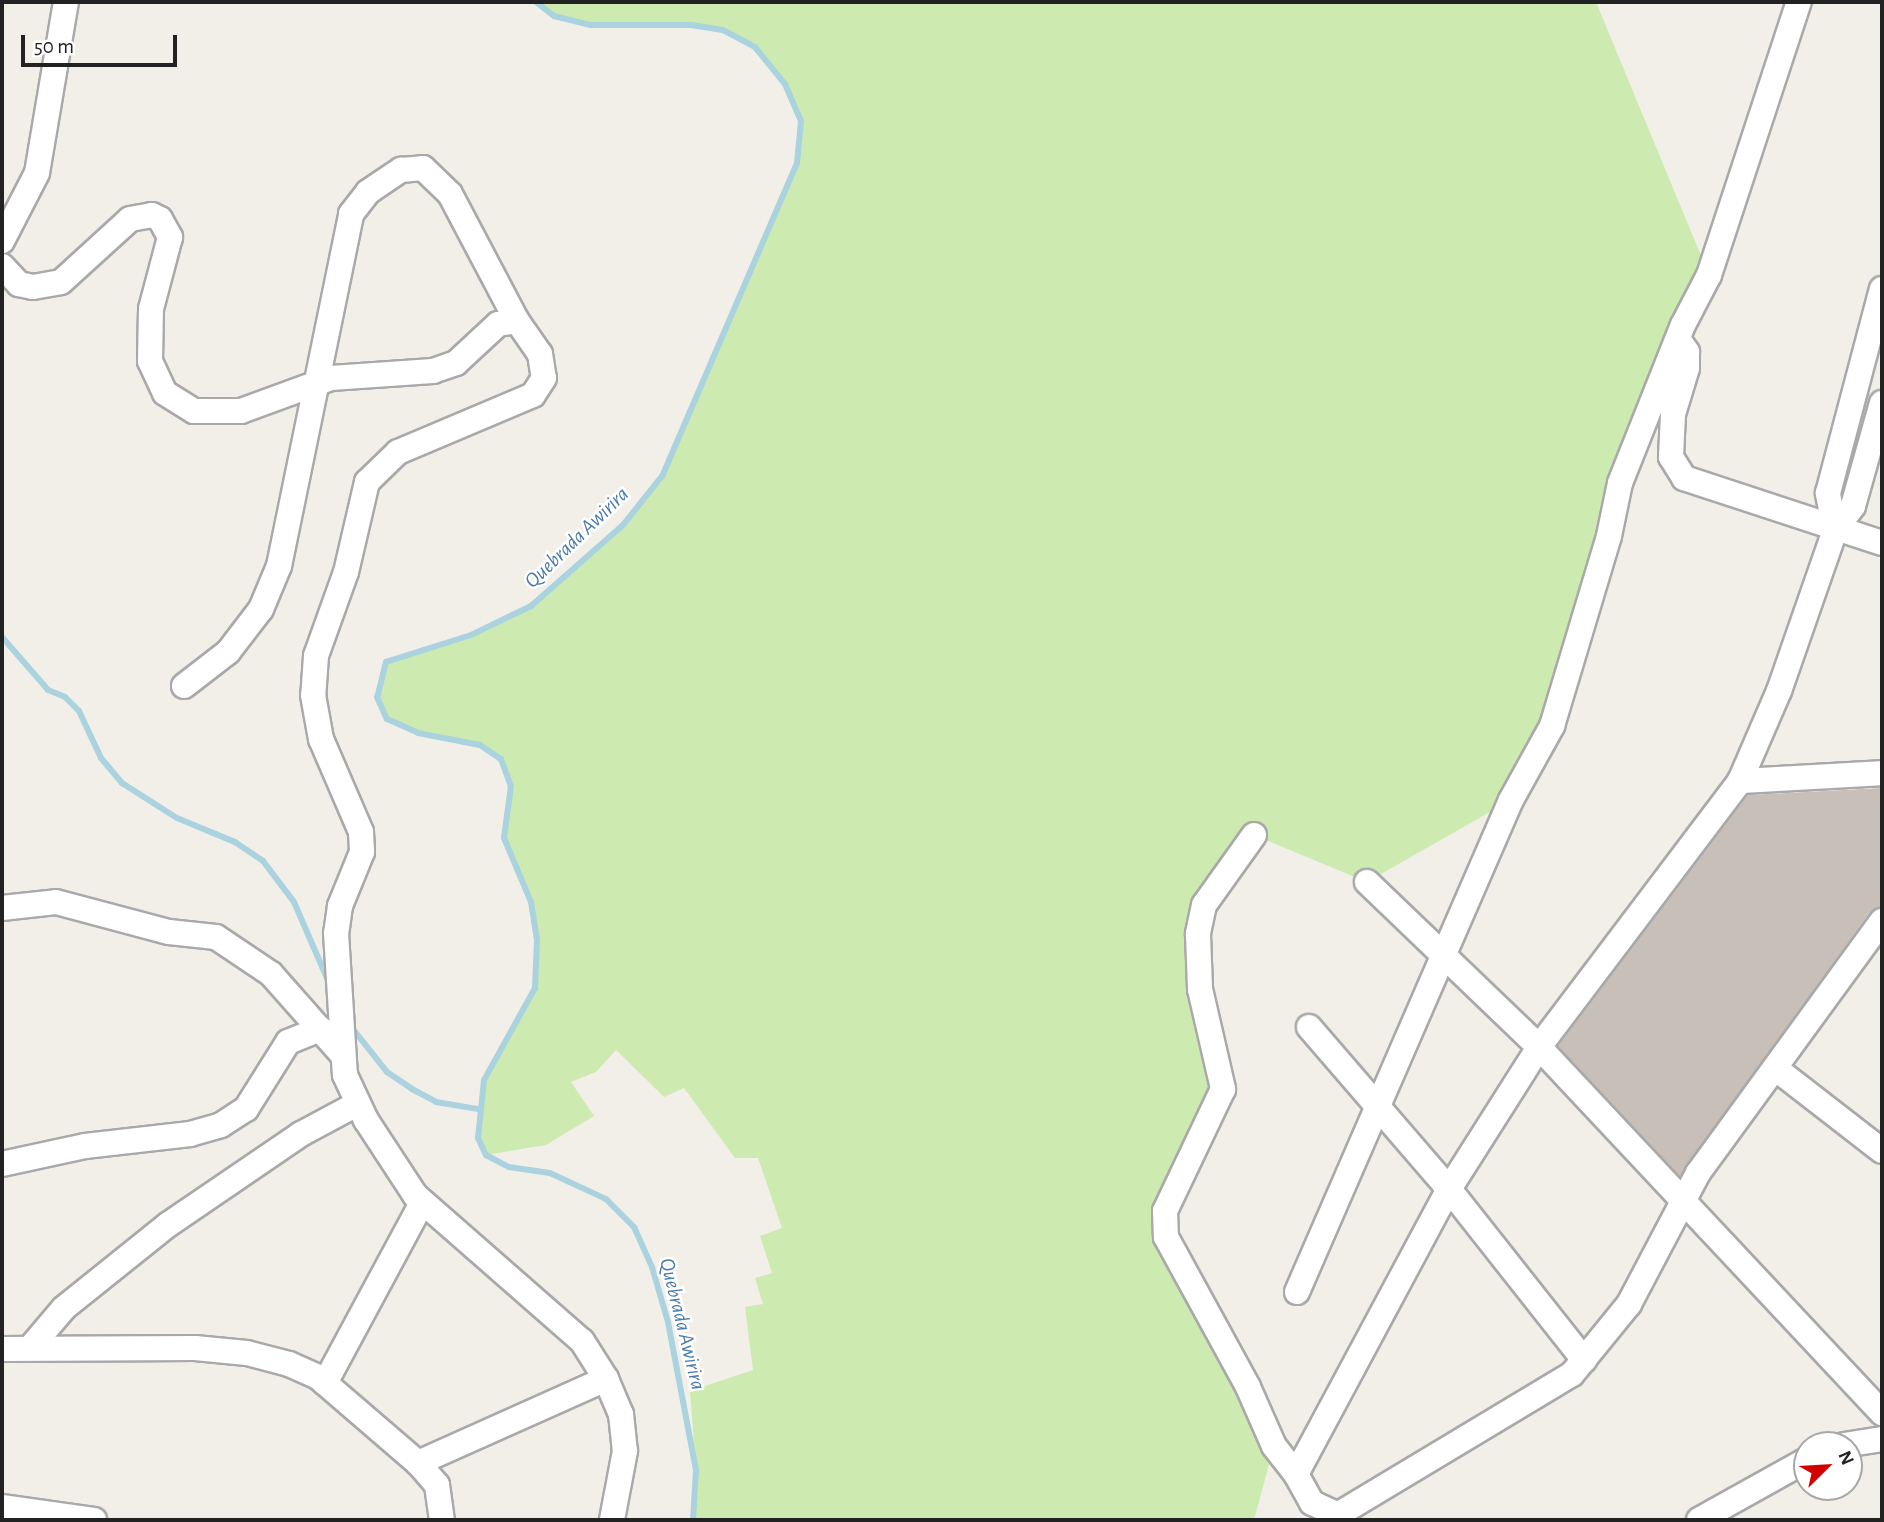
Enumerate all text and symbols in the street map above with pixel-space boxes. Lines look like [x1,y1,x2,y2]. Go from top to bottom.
scale bar [24,21,180,65]
text: 50 m [34,36,74,57]
water label: Quebrada Awirira [520,482,634,594]
water label: Quebrada Awirira [653,1256,711,1392]
north arrow [1793,1431,1863,1501]
text: N [1834,1448,1857,1468]

